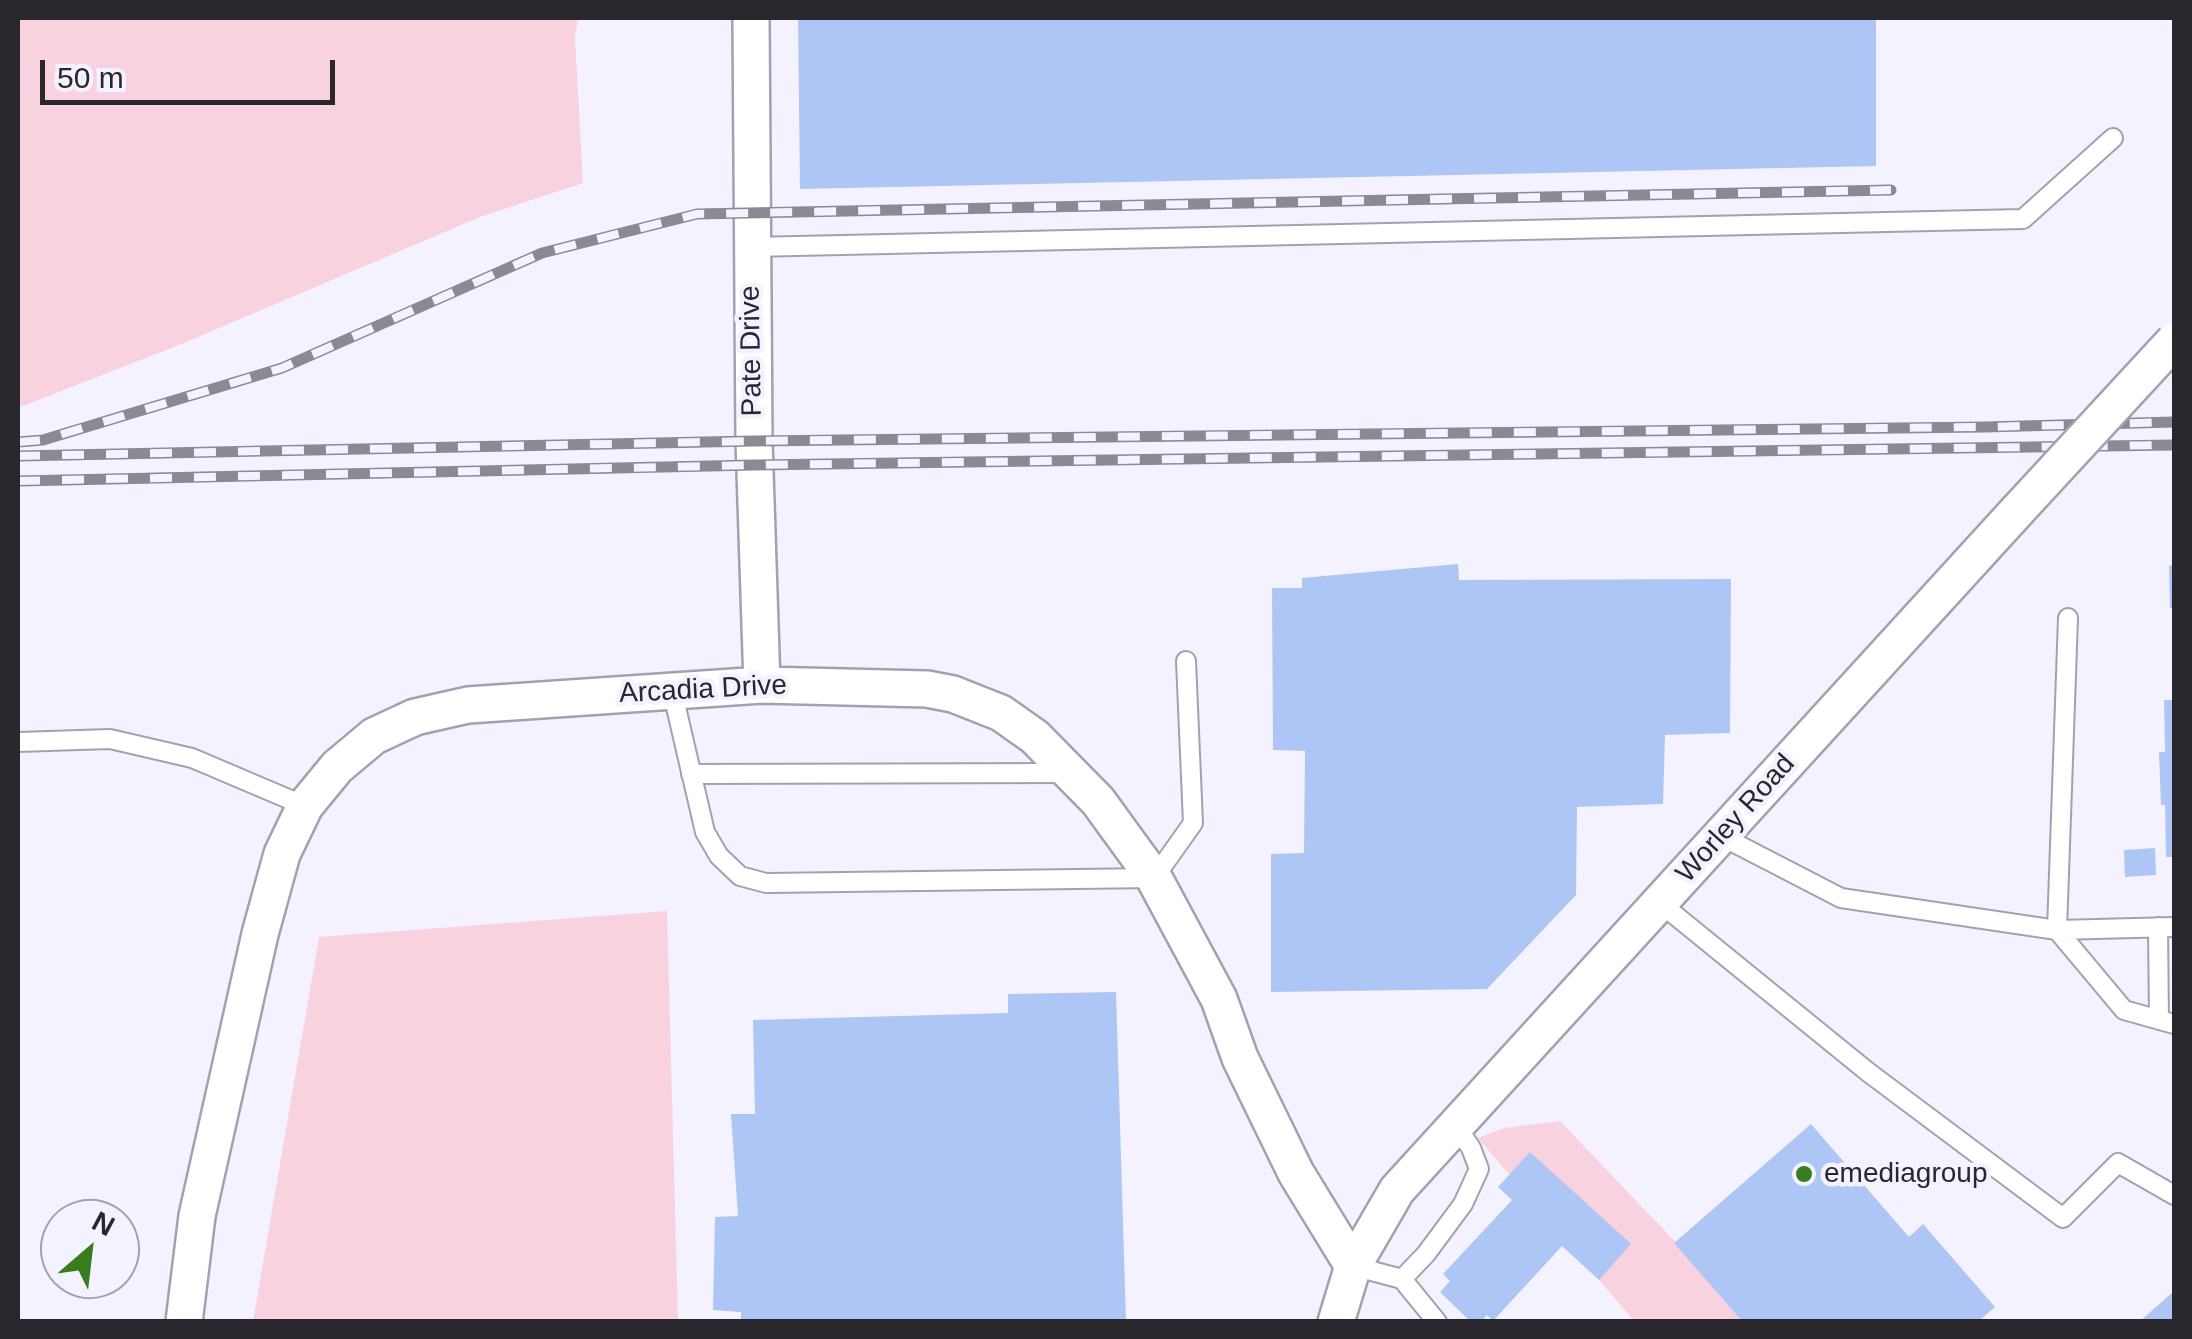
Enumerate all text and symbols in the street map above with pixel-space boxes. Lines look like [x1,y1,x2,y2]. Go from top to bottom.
scale bar [45,40,340,102]
text: 50 m [57,61,124,94]
street label: Pate Drive [734,285,770,417]
street label: Arcadia Drive [618,669,788,711]
street label: Worley Road [1670,748,1802,890]
place label: emediagroup [1824,1157,1987,1191]
marker: emediagroup [1793,1163,1815,1185]
north arrow [40,1199,140,1299]
text: N [87,1205,120,1242]

